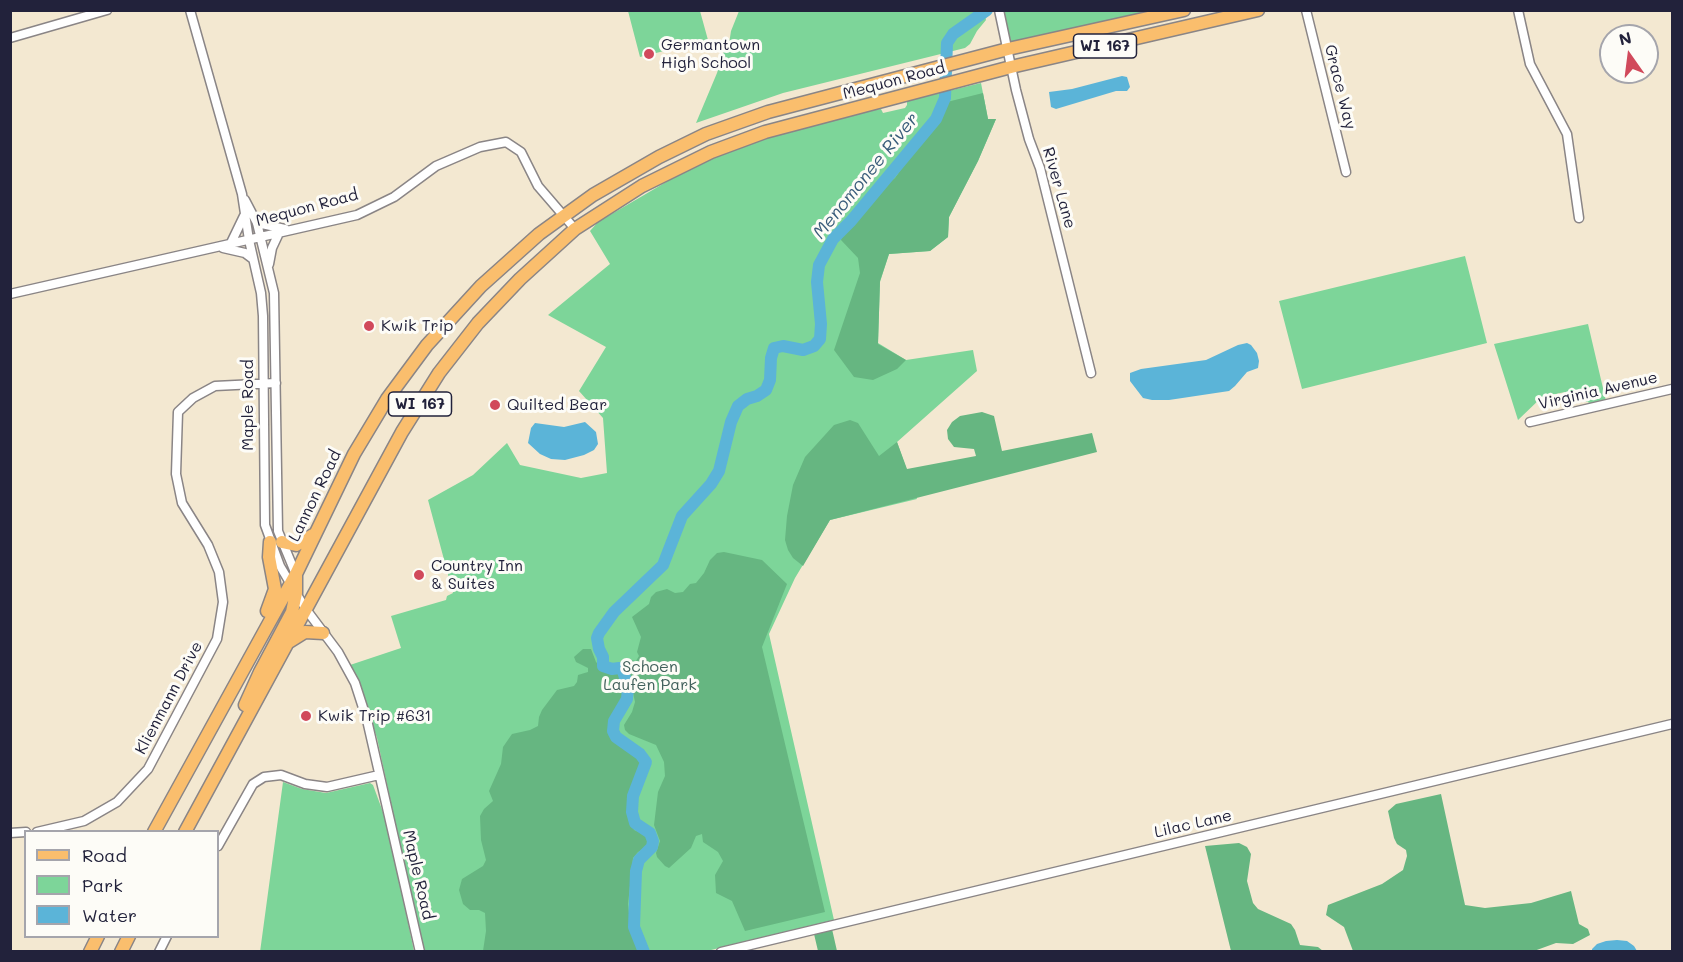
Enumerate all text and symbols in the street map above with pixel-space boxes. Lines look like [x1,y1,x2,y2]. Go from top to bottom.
north arrow [1599,24,1659,84]
text: N [1617,26,1633,50]
road number: WI 167 [1074,34,1136,58]
place label: Germantown High School [661,35,760,73]
street label: Grace Way [1320,43,1360,131]
marker: Germantown High School [642,47,656,61]
street label: Mequon Road [841,58,947,104]
water label: Menomonee River [809,109,923,243]
street label: River Lane [1038,145,1080,231]
street label: Mequon Road [254,185,360,231]
place label: Kwik Trip [381,316,453,336]
marker: Kwik Trip [362,319,376,333]
street label: Maple Road [238,359,258,451]
street label: Virginia Avenue [1537,368,1659,414]
road number: WI 167 [388,392,452,416]
place label: Quilted Bear [507,395,607,415]
marker: Quilted Bear [488,398,502,412]
street label: Lannon Road [285,447,345,545]
place label: Country Inn & Suites [431,556,523,594]
marker: Country Inn & Suites [412,568,426,582]
street label: Klienmann Drive [131,638,207,758]
park label: Schoen Laufen Park [603,657,697,695]
place label: Kwik Trip #631 [318,706,432,726]
marker: Kwik Trip #631 [299,709,313,723]
street label: Lilac Lane [1152,806,1234,842]
street label: Maple Road [398,828,438,922]
legend [24,830,219,938]
text: Road [82,843,127,867]
text: Park [82,873,123,897]
text: Water [82,903,137,927]

